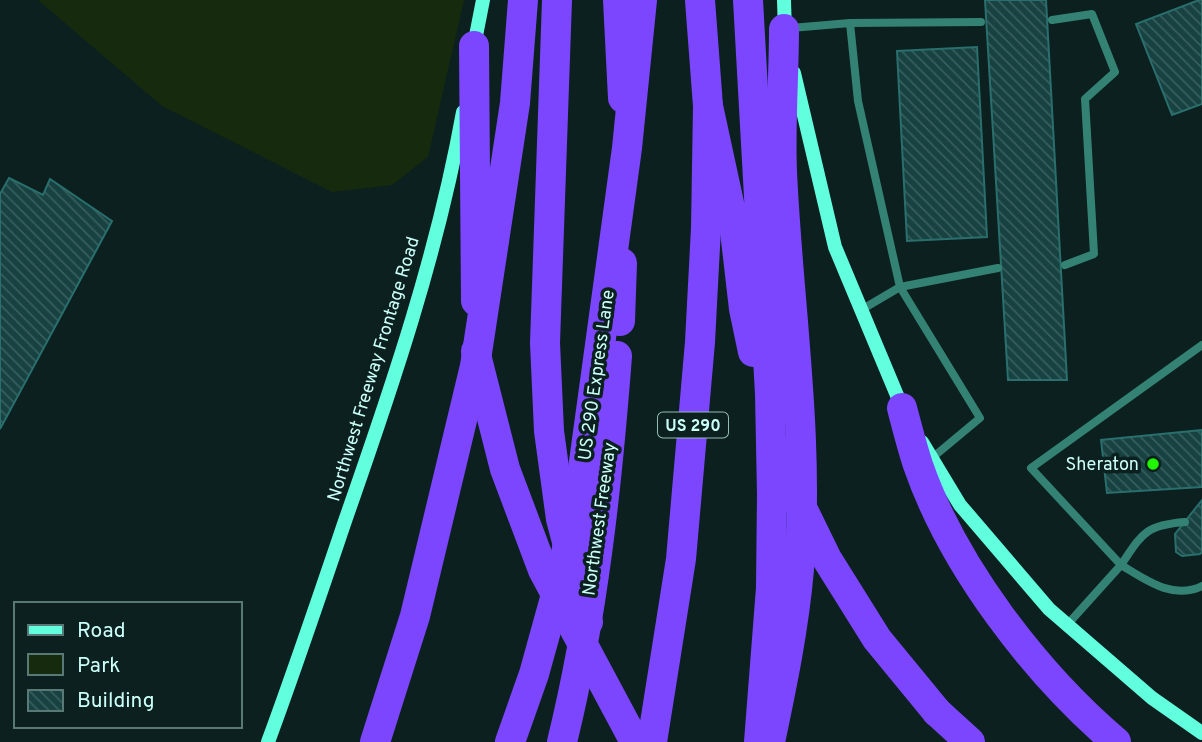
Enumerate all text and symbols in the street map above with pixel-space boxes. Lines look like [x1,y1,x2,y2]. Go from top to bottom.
street label: Northwest Freeway Frontage Road [323,234,426,505]
street label: US 290 Express Lane [574,288,621,462]
road number: US 290 [658,412,728,438]
street label: Northwest Freeway [578,441,623,597]
place label: Sheraton [1065,454,1139,477]
marker: Sheraton [1145,456,1161,472]
legend [14,602,242,728]
text: Road [77,618,126,645]
text: Park [77,653,120,680]
text: Building [77,688,155,715]

